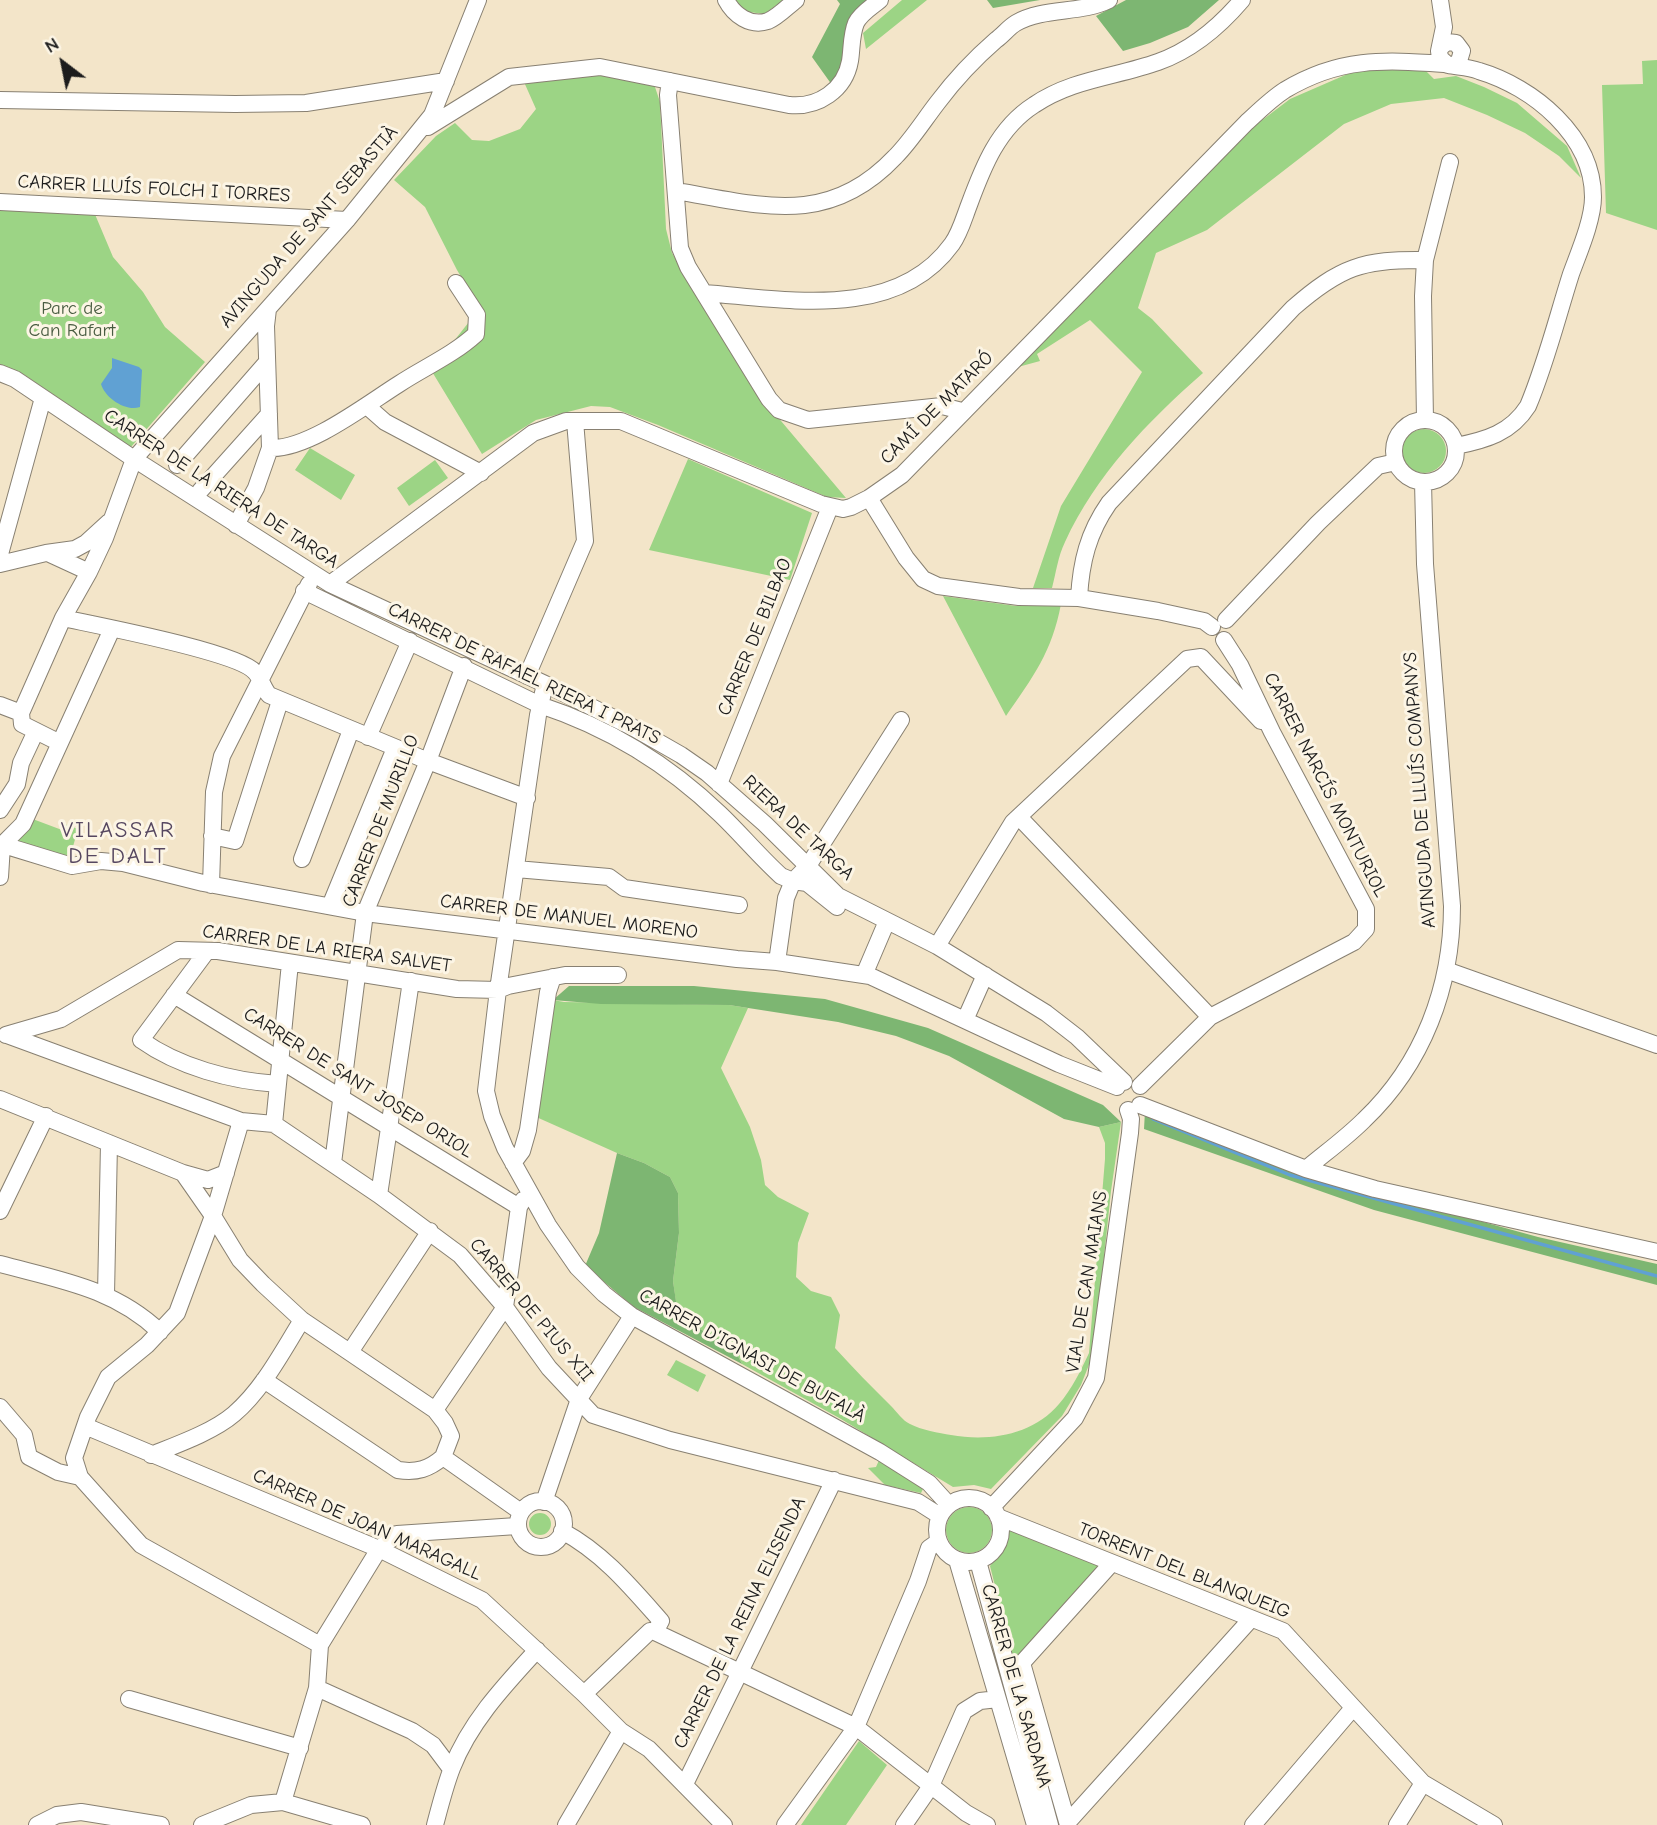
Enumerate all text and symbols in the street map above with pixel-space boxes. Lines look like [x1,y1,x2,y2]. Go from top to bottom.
north arrow [28,28,98,98]
text: N [41,33,63,58]
street label: AVINGUDA DE SANT SEBASTIÀ [215,121,403,333]
street label: CARRER LLUÍS FOLCH I TORRES [17,170,291,208]
park label: Parc de Can Rafart [29,298,115,342]
street label: CAMÍ DE MATARÓ [876,347,998,469]
street label: CARRER DE LA RIERA DE TARGA [99,405,343,573]
street label: CARRER DE BILBAO [713,555,797,719]
street label: CARRER DE RAFAEL RIERA I PRATS [384,598,664,750]
street label: AVINGUDA DE LLUÍS COMPANYS [1399,651,1441,929]
street label: CARRER NARCÍS MONTURIOL [1258,669,1392,901]
street label: CARRER DE MURILLO [338,732,424,910]
street label: RIERA DE TARGA [738,771,858,885]
district label: VILASSAR DE DALT [62,816,174,870]
street label: CARRER DE MANUEL MORENO [439,890,699,944]
street label: CARRER DE LA RIERA SALVET [201,920,453,978]
street label: CARRER DE SANT JOSEP ORIOL [239,1003,477,1163]
street label: VIAL DE CAN MAIANS [1061,1189,1113,1375]
street label: CARRER DE PIUS XII [464,1234,598,1386]
street label: CARRER D'IGNASI DE BUFALÀ [635,1284,869,1428]
street label: CARRER DE JOAN MARAGALL [249,1464,485,1586]
street label: CARRER DE LA REINA ELISENDA [669,1493,811,1753]
street label: TORRENT DEL BLANQUEIG [1075,1518,1293,1624]
street label: CARRER DE LA SARDANA [976,1582,1056,1790]

